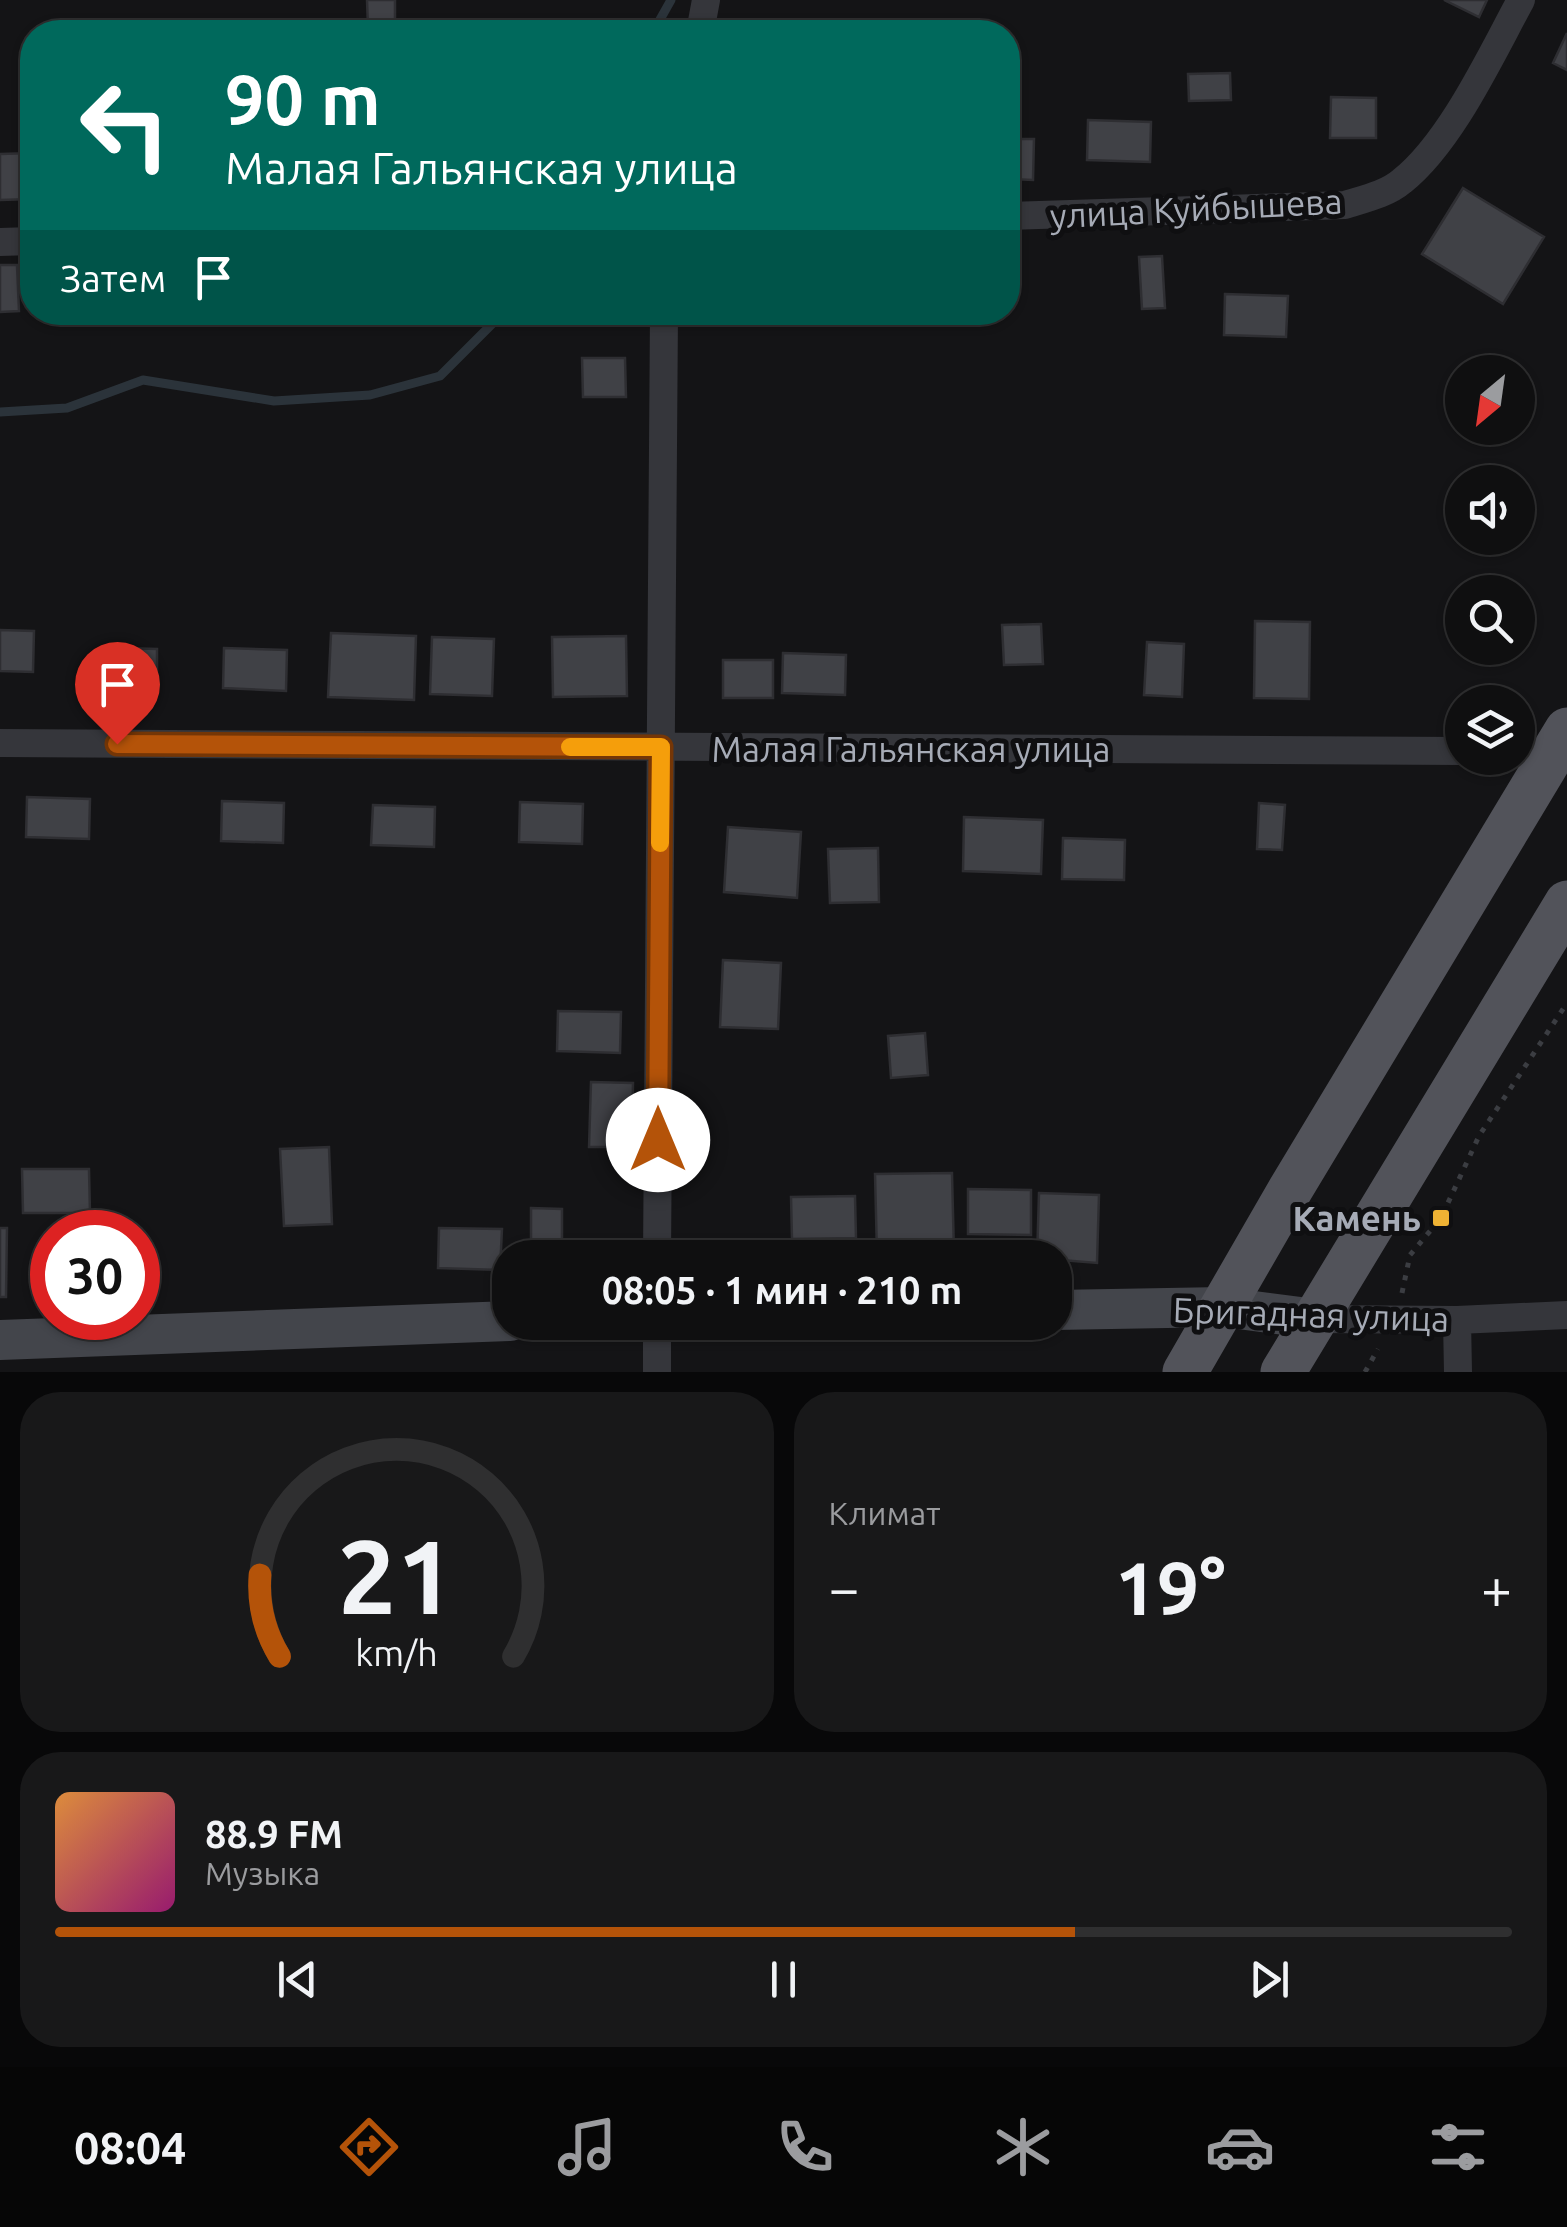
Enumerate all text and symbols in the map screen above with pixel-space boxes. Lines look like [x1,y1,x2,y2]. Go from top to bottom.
icon: left [60,60,190,190]
text: 90 m [225,60,381,138]
text: Малая Гальянская улица [225,142,738,193]
street label: улица Куйбышева [1049,180,1343,236]
icon: arrive [186,250,241,305]
text: Затем [60,257,166,299]
north arrow [1445,355,1535,445]
map controls [1445,355,1535,775]
button: sound [1445,465,1535,555]
button: search [1445,575,1535,665]
pin [75,642,160,745]
icon: arrive [90,657,145,712]
button: layers [1445,685,1535,775]
street label: Малая Гальянская улица [712,729,1110,769]
position arrow [606,1088,710,1192]
place label: Камень [1292,1198,1421,1238]
marker: Камень [1430,1207,1452,1229]
speed limit sign: 30 [30,1210,160,1340]
text: 08:05 · 1 мин · 210 m [602,1269,962,1311]
street label: Бригадная улица [1172,1289,1450,1339]
text: Климат [829,1495,940,1531]
text: 21 [338,1517,455,1634]
text: 19° [1115,1545,1226,1629]
text: − [829,1557,860,1618]
text: + [1481,1557,1512,1618]
text: km/h [355,1633,438,1673]
text: 88.9 FM [205,1813,343,1855]
text: Музыка [205,1855,320,1891]
icon: previous [270,1952,325,2007]
icon: pause [756,1952,811,2007]
icon: next [1242,1952,1297,2007]
icon: directions [334,2112,404,2182]
icon: music [552,2112,622,2182]
icon: phone [770,2112,840,2182]
icon: climate [988,2112,1058,2182]
icon: car [1205,2112,1275,2182]
icon: filters [1423,2112,1493,2182]
text: 08:04 [74,2122,186,2173]

